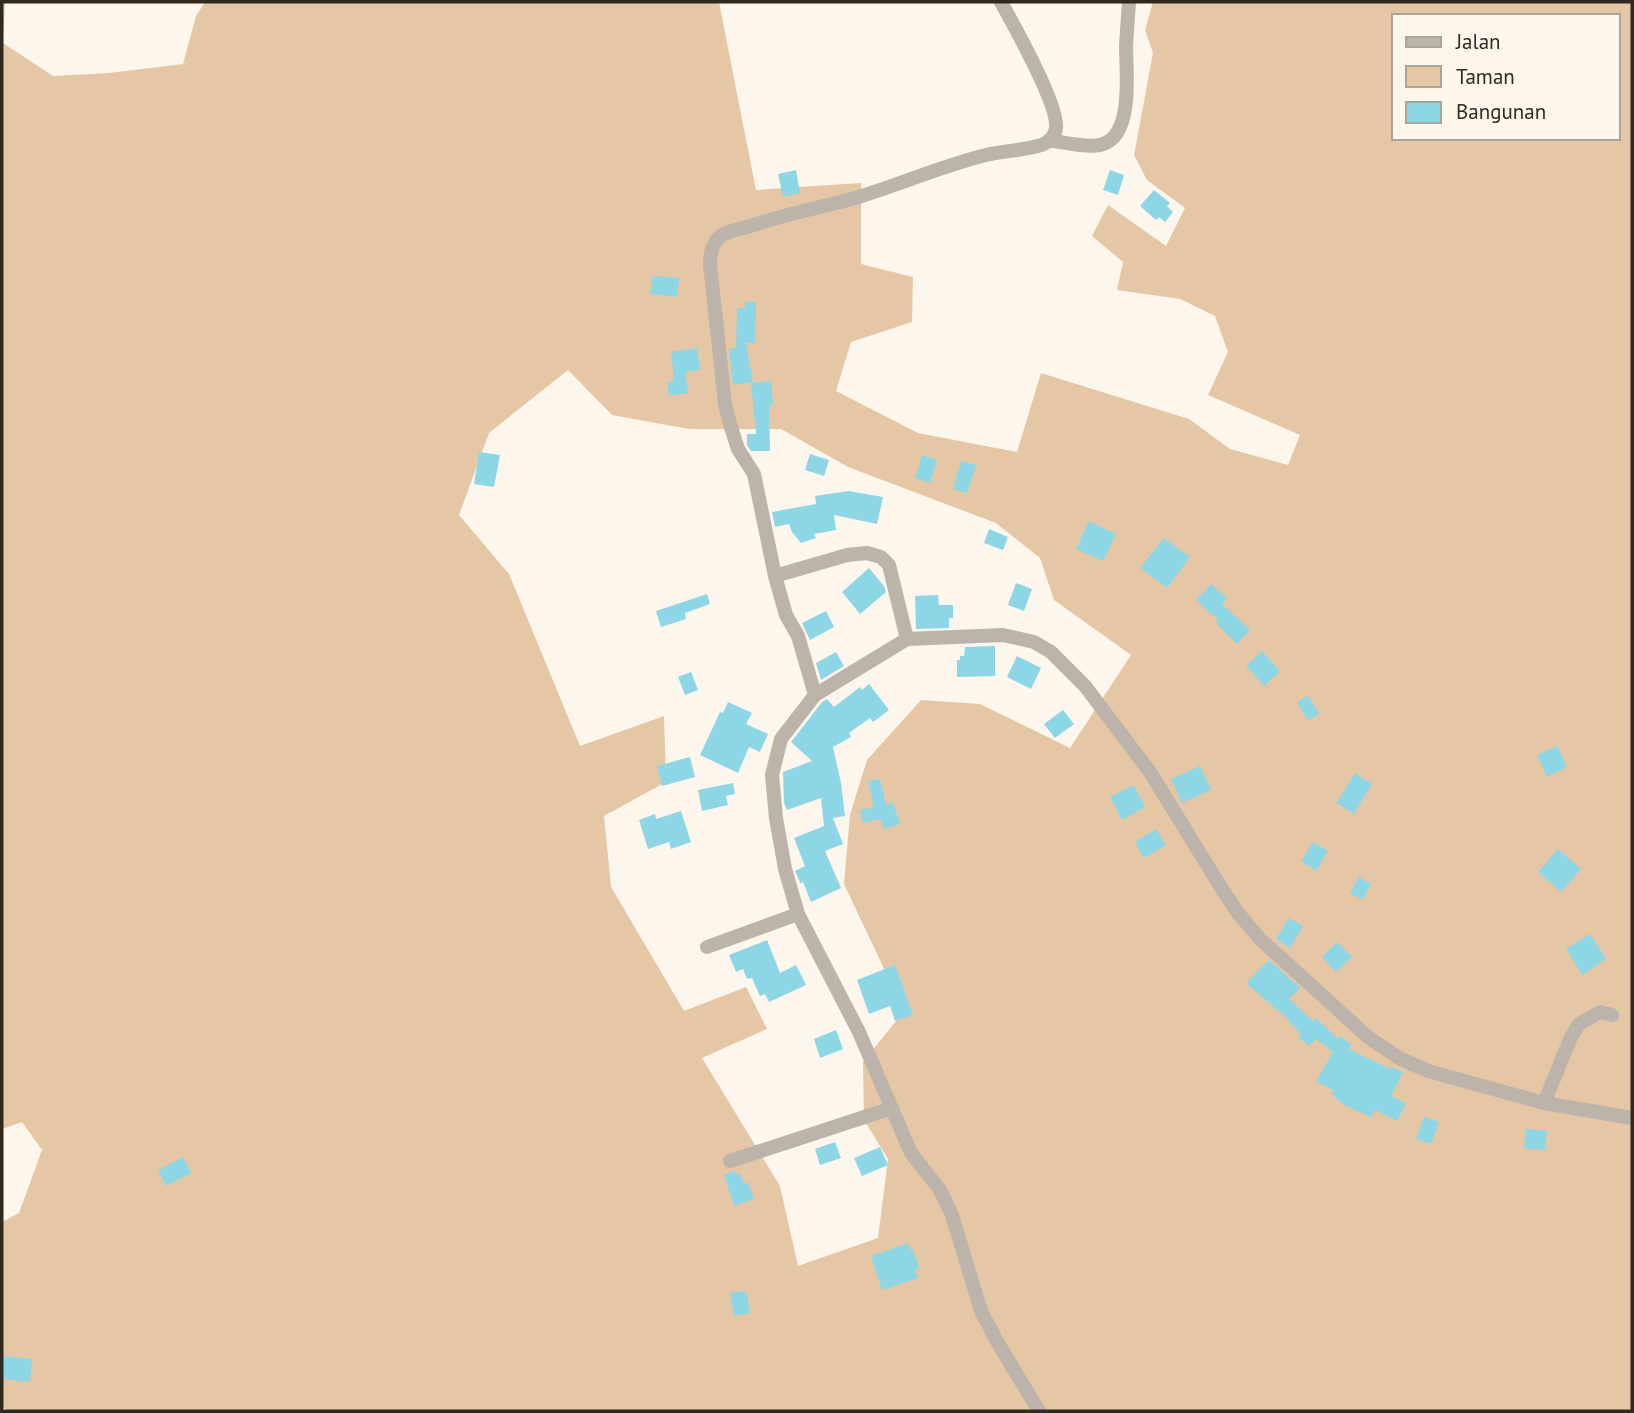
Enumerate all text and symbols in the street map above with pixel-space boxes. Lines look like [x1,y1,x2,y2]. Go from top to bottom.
legend [1392,14,1620,140]
text: Jalan [1455,28,1501,55]
text: Taman [1456,63,1515,90]
text: Bangunan [1456,98,1546,125]

